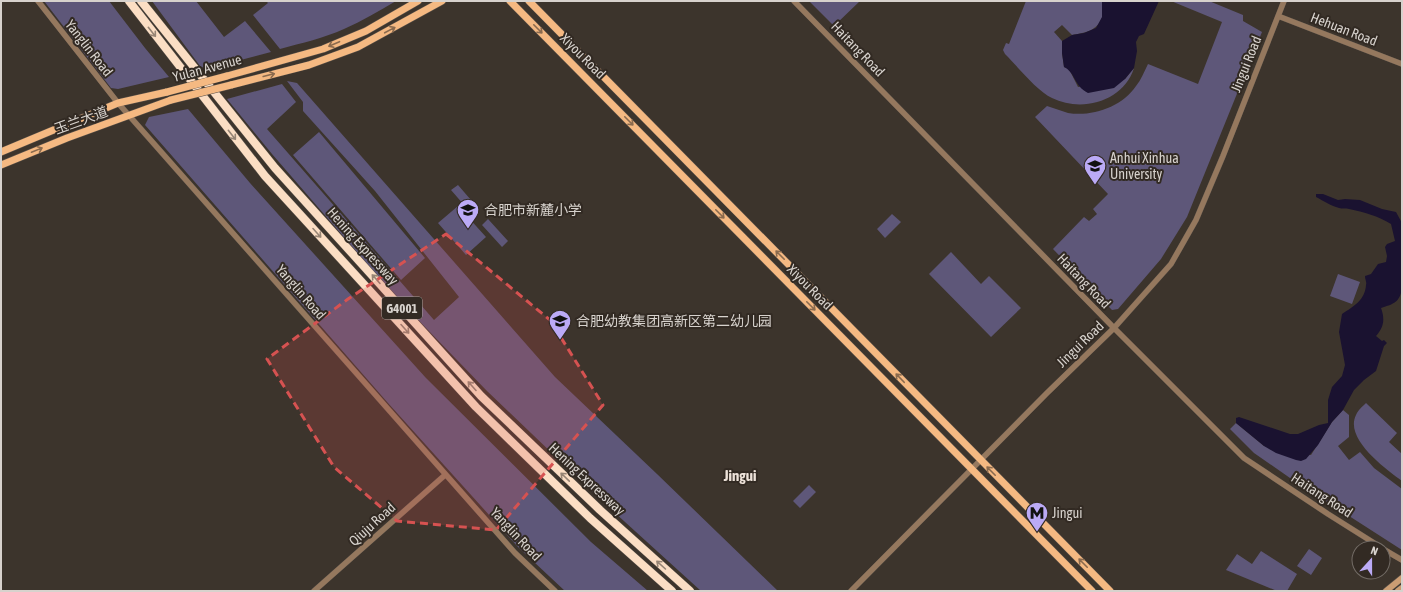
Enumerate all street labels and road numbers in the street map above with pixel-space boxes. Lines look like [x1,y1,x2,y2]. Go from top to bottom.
street label: Hehuan Road [1308,9,1380,49]
street label: Yanglin Road [62,17,116,79]
street label: Haitang Road [828,18,888,80]
street label: Xiyou Road [557,30,609,82]
street label: Jingui Road [1228,34,1264,94]
street label: Yulan Avenue [171,51,243,85]
street label: 玉兰大道 [52,103,110,137]
street label: Hening Expressway [324,204,402,288]
street label: Haitang Road [1054,250,1114,312]
street label: Yanglin Road [273,261,329,323]
street label: Xiyou Road [784,261,836,313]
road number: G4001 [382,297,422,319]
street label: Jingui Road [1053,318,1107,370]
street label: Hening Expressway [546,440,629,519]
street label: Haitang Road [1288,469,1356,521]
street label: Qiuju Road [346,499,398,549]
street label: Yanglin Road [487,504,545,564]

